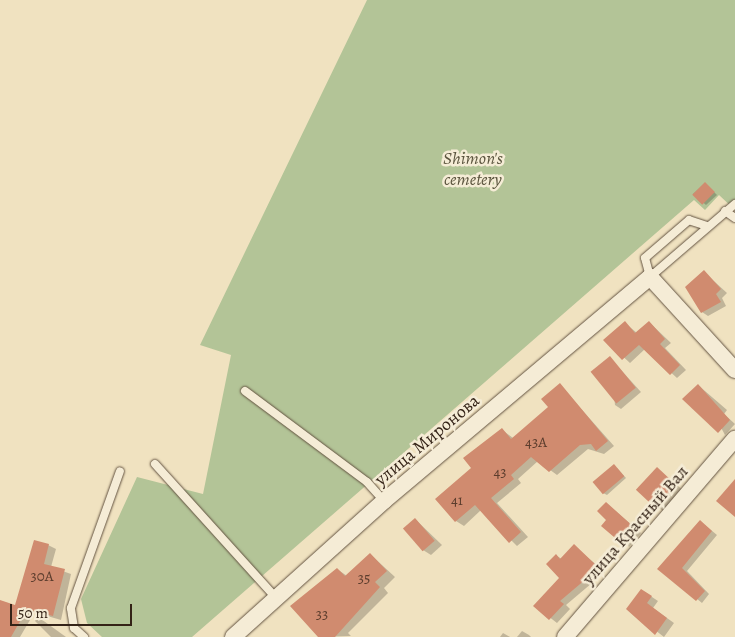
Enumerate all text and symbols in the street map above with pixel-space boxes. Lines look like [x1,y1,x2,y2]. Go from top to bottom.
park label: Shimon's cemetery [443,148,503,190]
street label: улица Миронова [370,390,484,490]
house number: 43А [525,434,547,452]
street label: улица Красный Вал [577,461,693,589]
house number: 43 [493,464,507,482]
house number: 41 [451,492,463,510]
house number: 30А [31,568,53,586]
house number: 35 [358,570,370,588]
scale bar [12,594,135,626]
text: 50 m [18,603,48,623]
house number: 33 [316,606,328,624]

